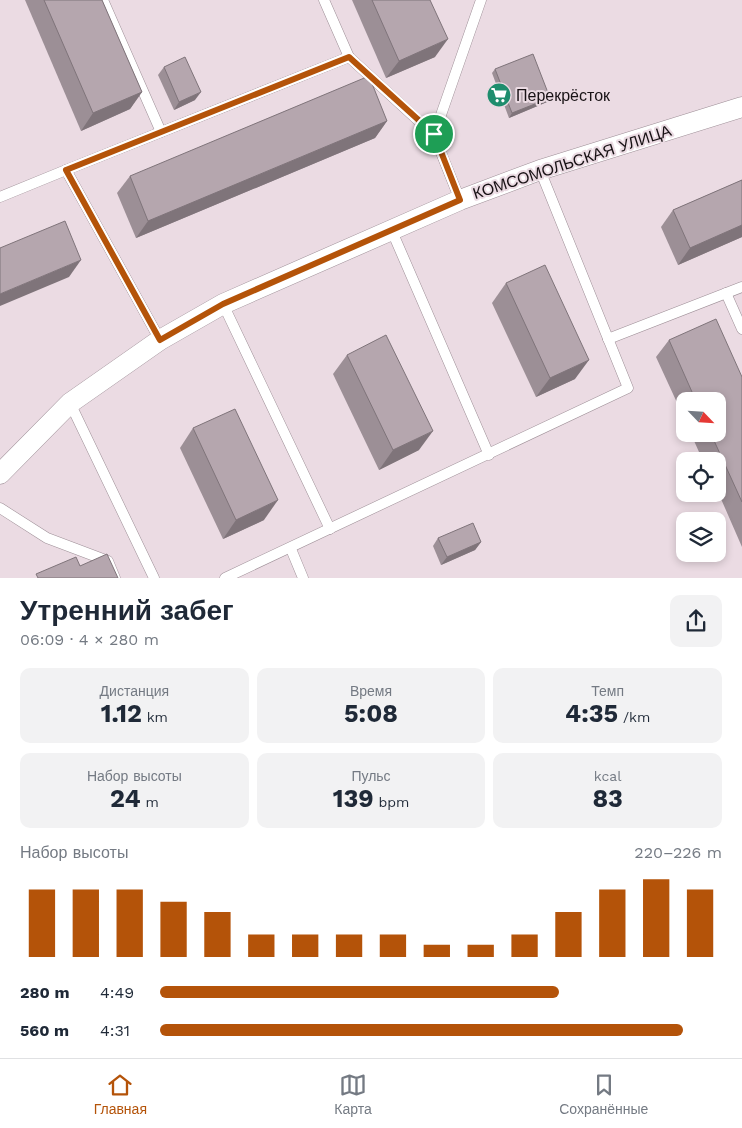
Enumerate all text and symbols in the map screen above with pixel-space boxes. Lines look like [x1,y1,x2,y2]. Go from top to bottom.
supermarket icon: Перекрёсток [486,82,512,108]
place label: Перекрёсток [516,86,611,105]
pin [413,113,455,155]
icon: arrive [420,120,448,148]
street label: КОМСОМОЛЬСКАЯ УЛИЦА [470,121,674,203]
north arrow [676,392,726,442]
map controls [676,392,726,562]
button: locate [676,452,726,502]
button: layers [676,512,726,562]
text: Утренний забег [20,594,234,627]
button: share [670,595,722,647]
text: 06:09 · 4 × 280 m [20,630,159,649]
text: Дистанция [100,683,169,699]
text: Время [350,683,392,699]
text: Темп [591,683,624,699]
text: 1.12 [101,699,142,728]
text: 5:08 [344,699,398,728]
text: 4:35 [565,699,618,728]
text: km [142,709,168,725]
text: /km [618,709,650,725]
text: Набор высоты [87,768,182,784]
text: Пульс [351,768,391,784]
text: kcal [594,768,622,784]
text: 24 [110,784,141,813]
text: 139 [333,784,374,813]
text: 83 [593,784,623,813]
text: m [141,794,159,810]
text: bpm [374,794,409,810]
text: Набор высоты [20,843,128,862]
text: 220–226 m [634,843,722,862]
text: 280 m [20,983,70,1002]
text: 4:49 [100,983,134,1002]
text: 560 m [20,1021,69,1040]
text: 4:31 [100,1021,130,1040]
tab: Главная [94,1071,147,1117]
tab: Карта [334,1071,372,1117]
tab: Сохранённые [559,1071,648,1117]

